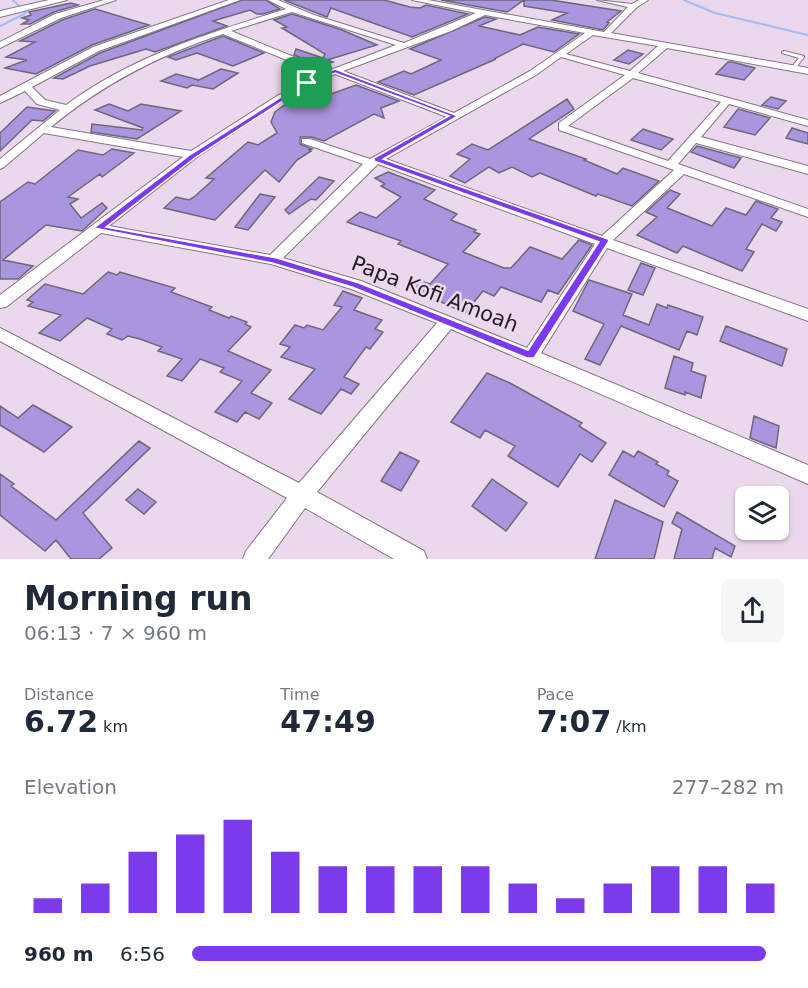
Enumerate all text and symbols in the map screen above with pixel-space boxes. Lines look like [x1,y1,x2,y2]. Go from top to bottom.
pin [281,57,332,108]
icon: arrive [290,66,323,99]
street label: Papa Kofi Amoah [348,251,522,337]
map controls [735,486,789,540]
button: layers [735,486,789,540]
text: Morning run [24,579,252,618]
button: share [721,579,784,642]
text: 06:13 · 7 × 960 m [24,621,207,645]
text: Distance [24,685,94,704]
text: Time [280,685,319,704]
text: Pace [537,685,574,704]
text: 6.72 [24,704,98,739]
text: 47:49 [280,704,376,739]
text: 7:07 [537,704,611,739]
text: km [98,717,128,736]
text: /km [611,717,647,736]
text: Elevation [24,775,117,799]
text: 277–282 m [672,775,784,799]
text: 960 m [24,942,94,966]
text: 6:56 [120,942,165,966]

